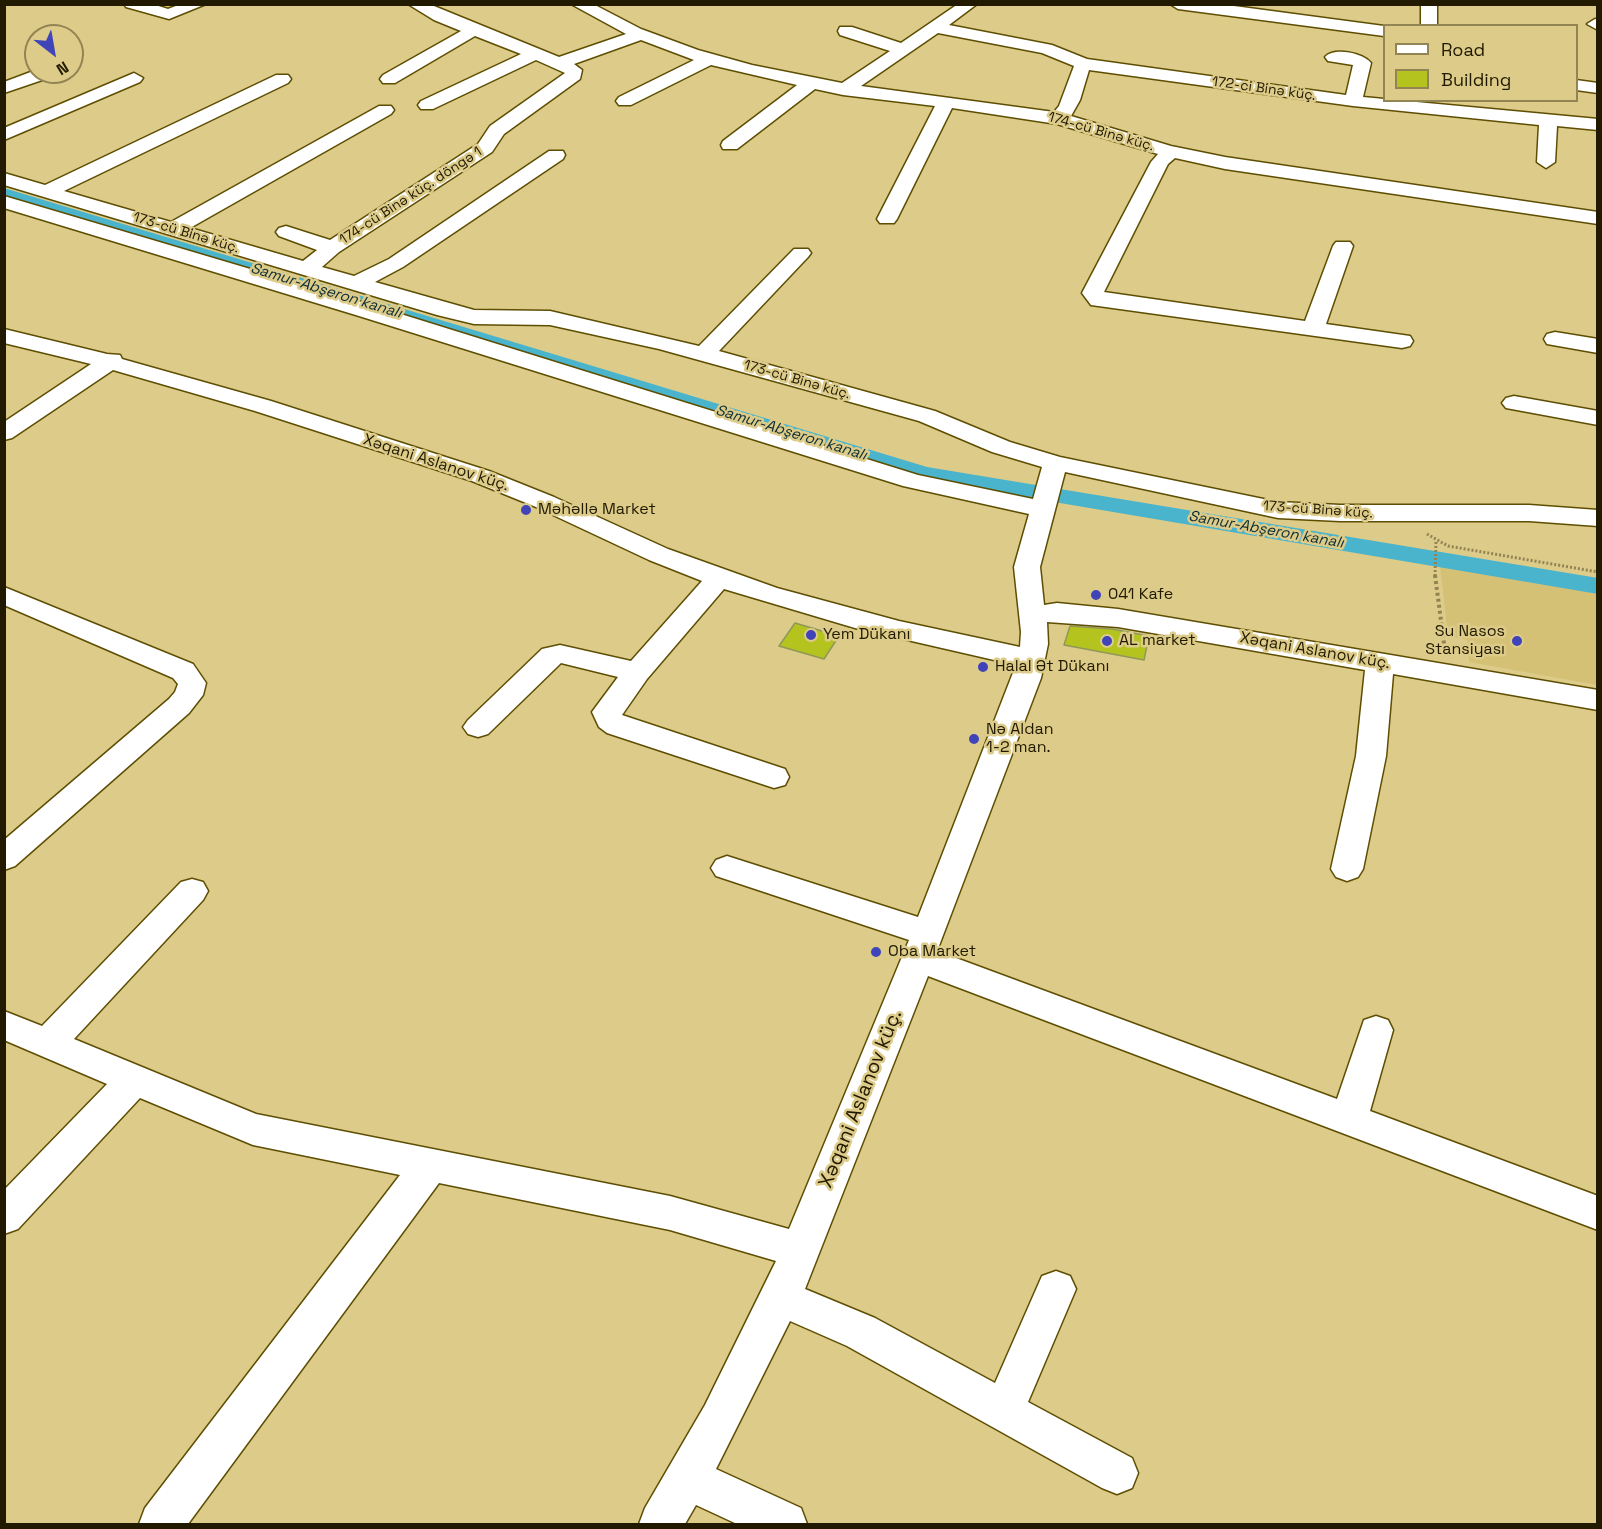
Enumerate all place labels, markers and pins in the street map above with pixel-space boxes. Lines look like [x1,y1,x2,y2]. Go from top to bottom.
place label: Məhəllə Market [538,500,656,520]
marker: Məhəllə Market [519,503,533,517]
place label: 041 Kafe [1108,585,1173,605]
marker: 041 Kafe [1089,588,1103,602]
place label: Su Nasos Stansiyası [1425,622,1505,660]
place label: Yem Dükanı [823,625,910,645]
marker: Yem Dükanı [804,628,818,642]
place label: AL market [1119,631,1196,651]
marker: AL market [1100,634,1114,648]
marker: Su Nasos Stansiyası [1510,634,1524,648]
place label: Halal Ət Dükanı [995,657,1109,677]
marker: Halal Ət Dükanı [976,660,990,674]
place label: Nə Aldan 1-2 man. [986,720,1054,758]
marker: Nə Aldan 1-2 man. [967,732,981,746]
place label: Oba Market [888,942,976,962]
marker: Oba Market [869,945,883,959]

